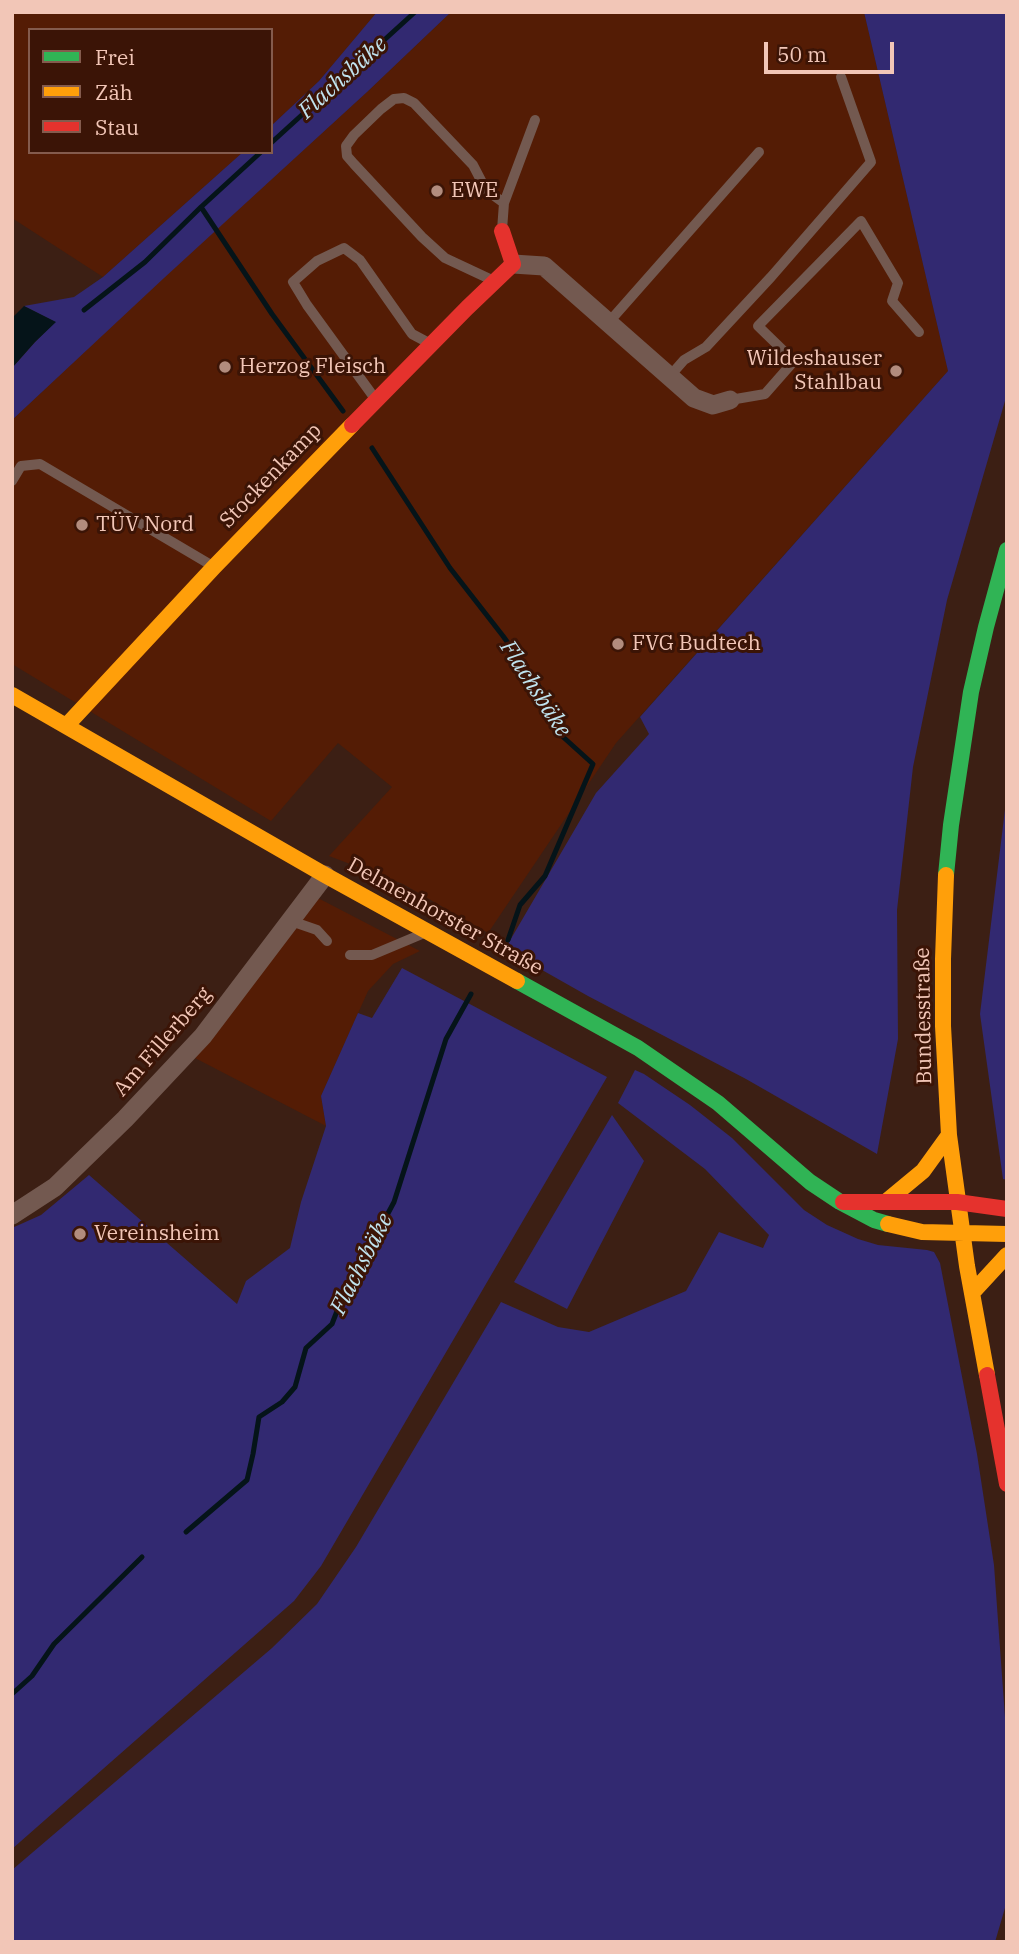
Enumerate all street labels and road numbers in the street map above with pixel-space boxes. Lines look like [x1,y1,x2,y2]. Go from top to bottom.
street label: Stockenkamp [215,418,327,534]
street label: Delmenhorster Straße [343,853,547,981]
street label: Bundesstraße [910,947,938,1085]
street label: Am Fillerberg [109,982,217,1102]

